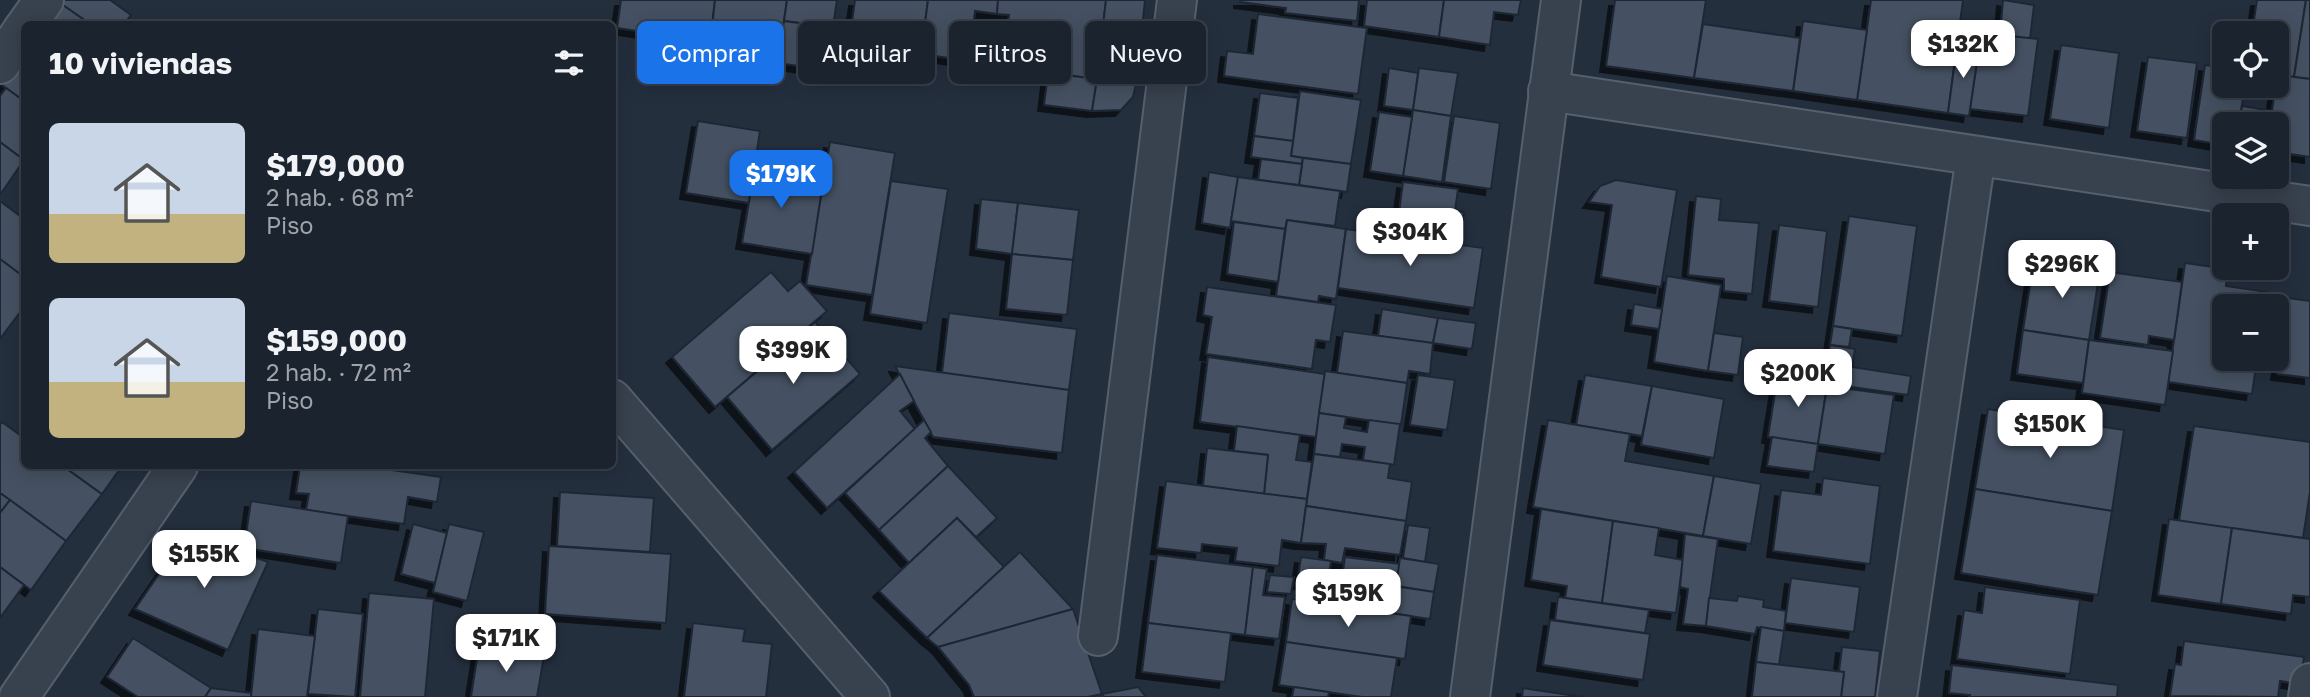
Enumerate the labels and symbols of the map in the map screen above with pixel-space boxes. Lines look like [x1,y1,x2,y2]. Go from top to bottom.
pin: $132K [1914,20,2012,80]
pin: $179K [732,150,830,210]
pin: $304K [1361,208,1459,268]
pin: $296K [2013,240,2111,300]
pin: $399K [744,326,842,386]
pin: $200K [1749,350,1847,409]
pin: $150K [2001,400,2099,460]
pin: $155K [155,530,253,590]
pin: $159K [1299,570,1397,629]
pin: $171K [457,614,555,674]

